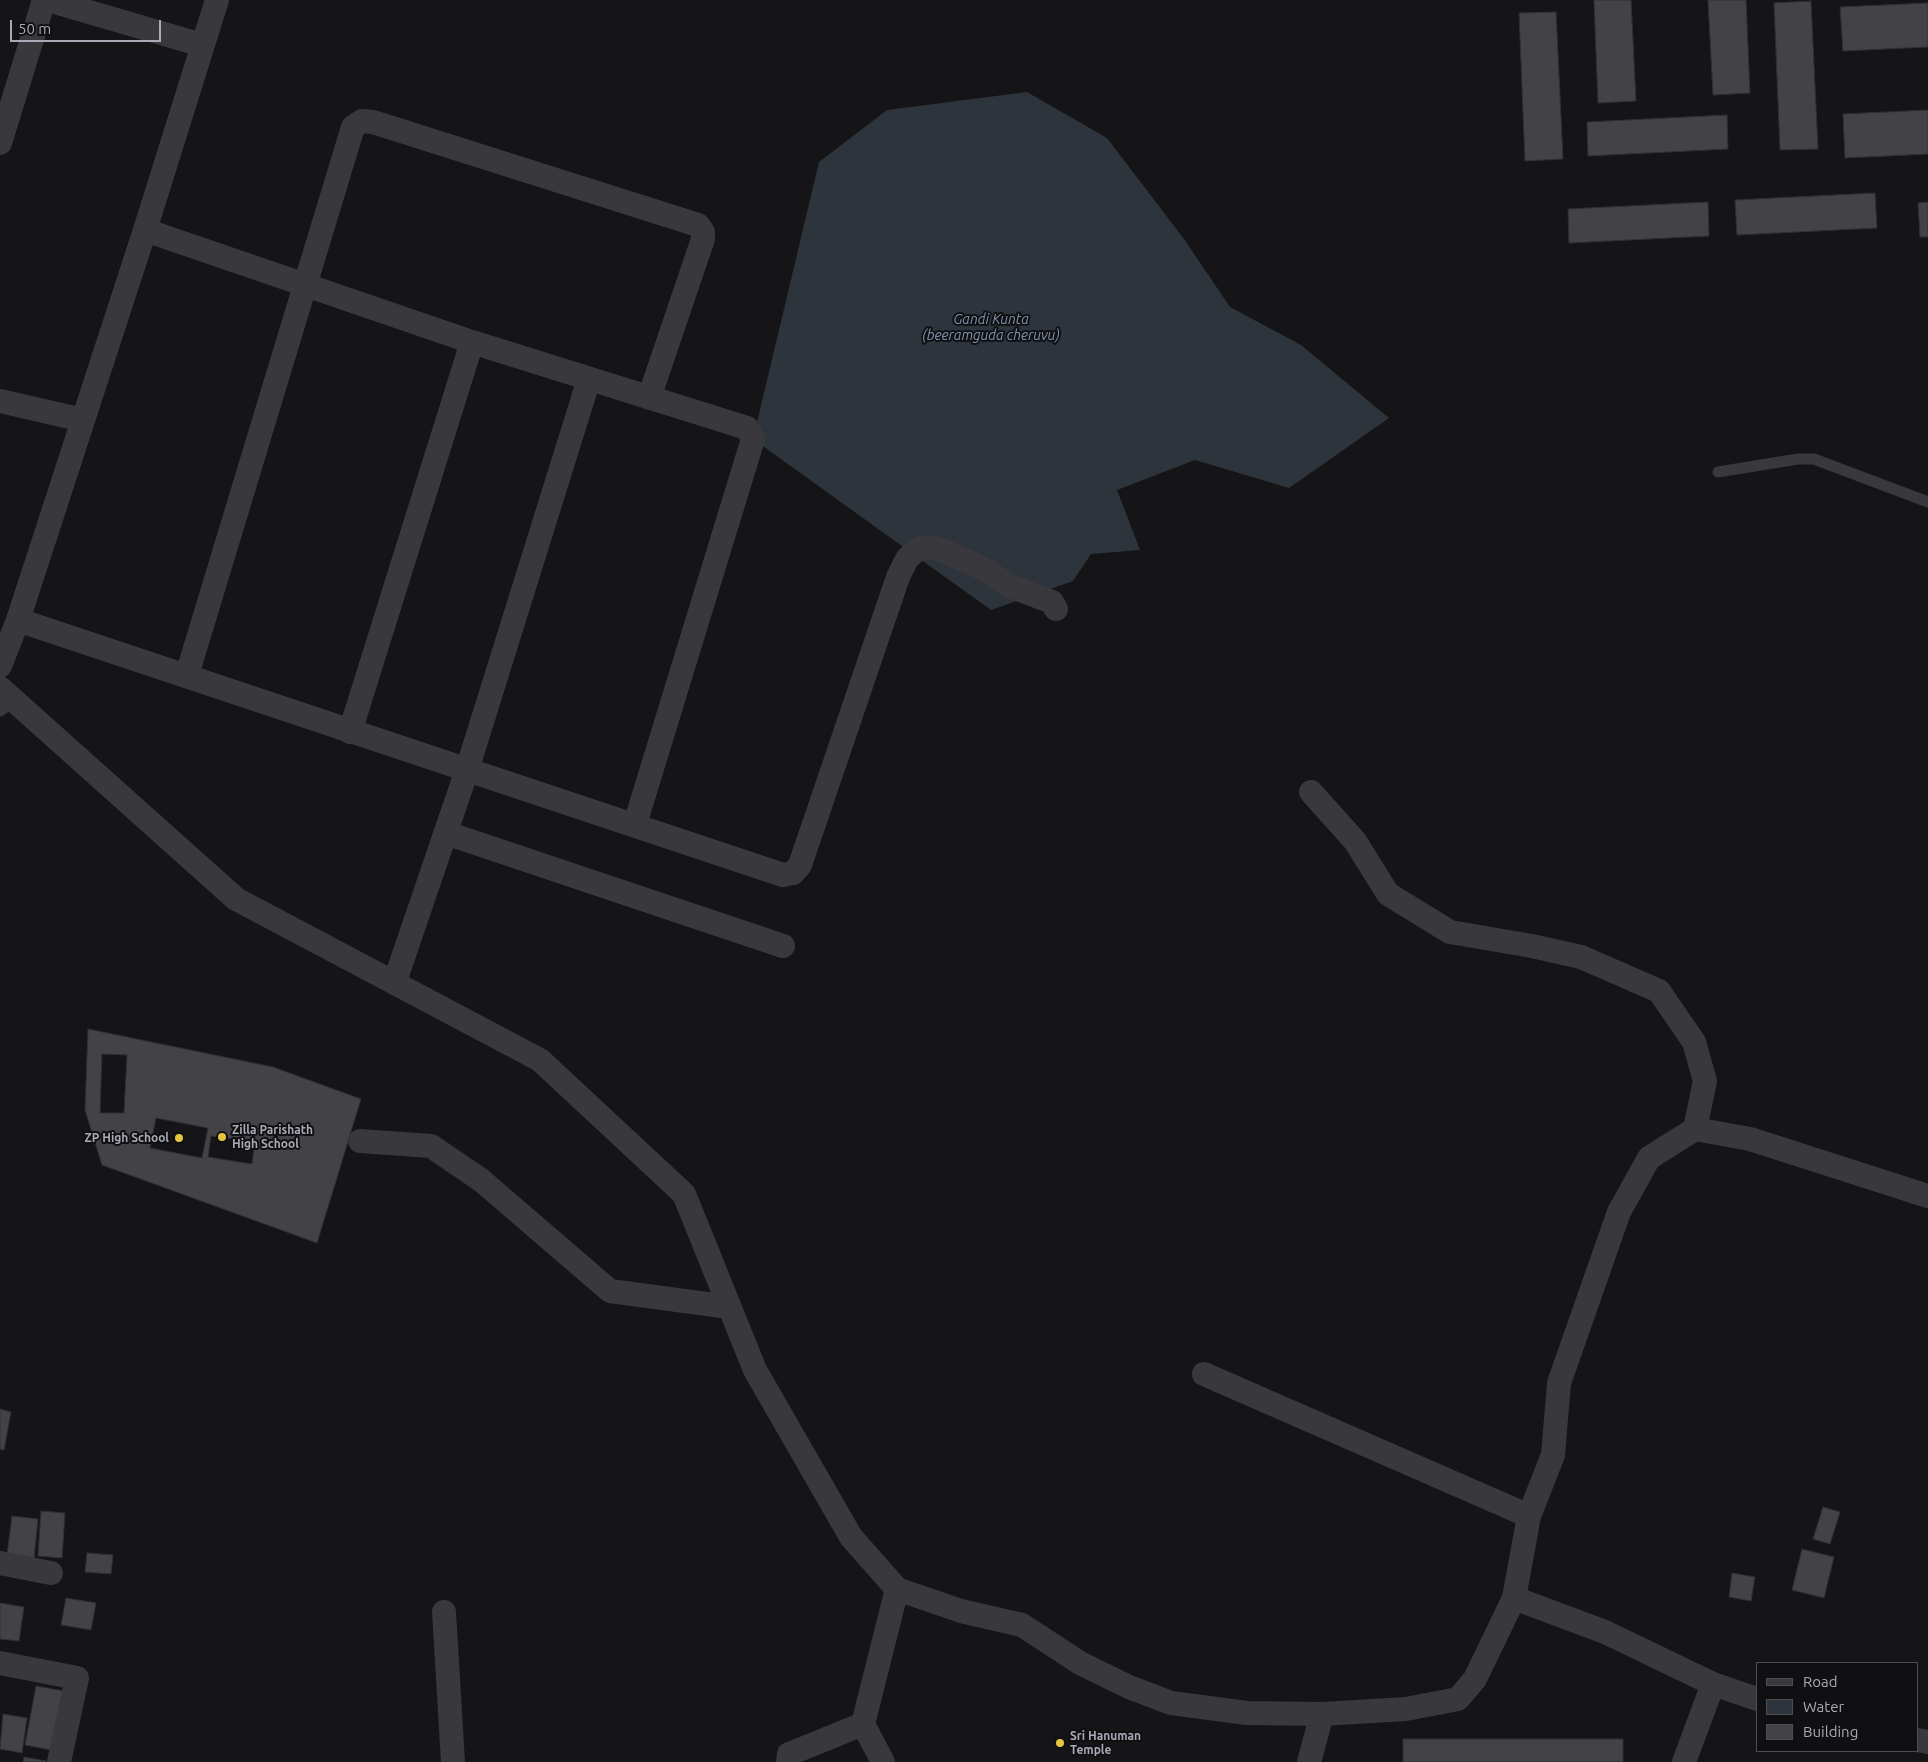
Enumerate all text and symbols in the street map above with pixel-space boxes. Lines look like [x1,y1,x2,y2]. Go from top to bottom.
scale bar [12,10,164,42]
text: 50 m [18,20,51,37]
water label: Gandi Kunta (beeramguda cheruvu) [922,311,1060,344]
place label: Zilla Parishath High School [232,1123,313,1151]
place label: ZP High School [85,1131,169,1145]
marker: Zilla Parishath High School [216,1131,228,1143]
marker: ZP High School [173,1132,185,1144]
legend [1756,1662,1918,1752]
text: Road [1803,1673,1838,1690]
text: Water [1803,1698,1844,1715]
text: Building [1803,1723,1858,1740]
place label: Sri Hanuman Temple [1070,1729,1141,1757]
marker: Sri Hanuman Temple [1054,1737,1066,1749]

